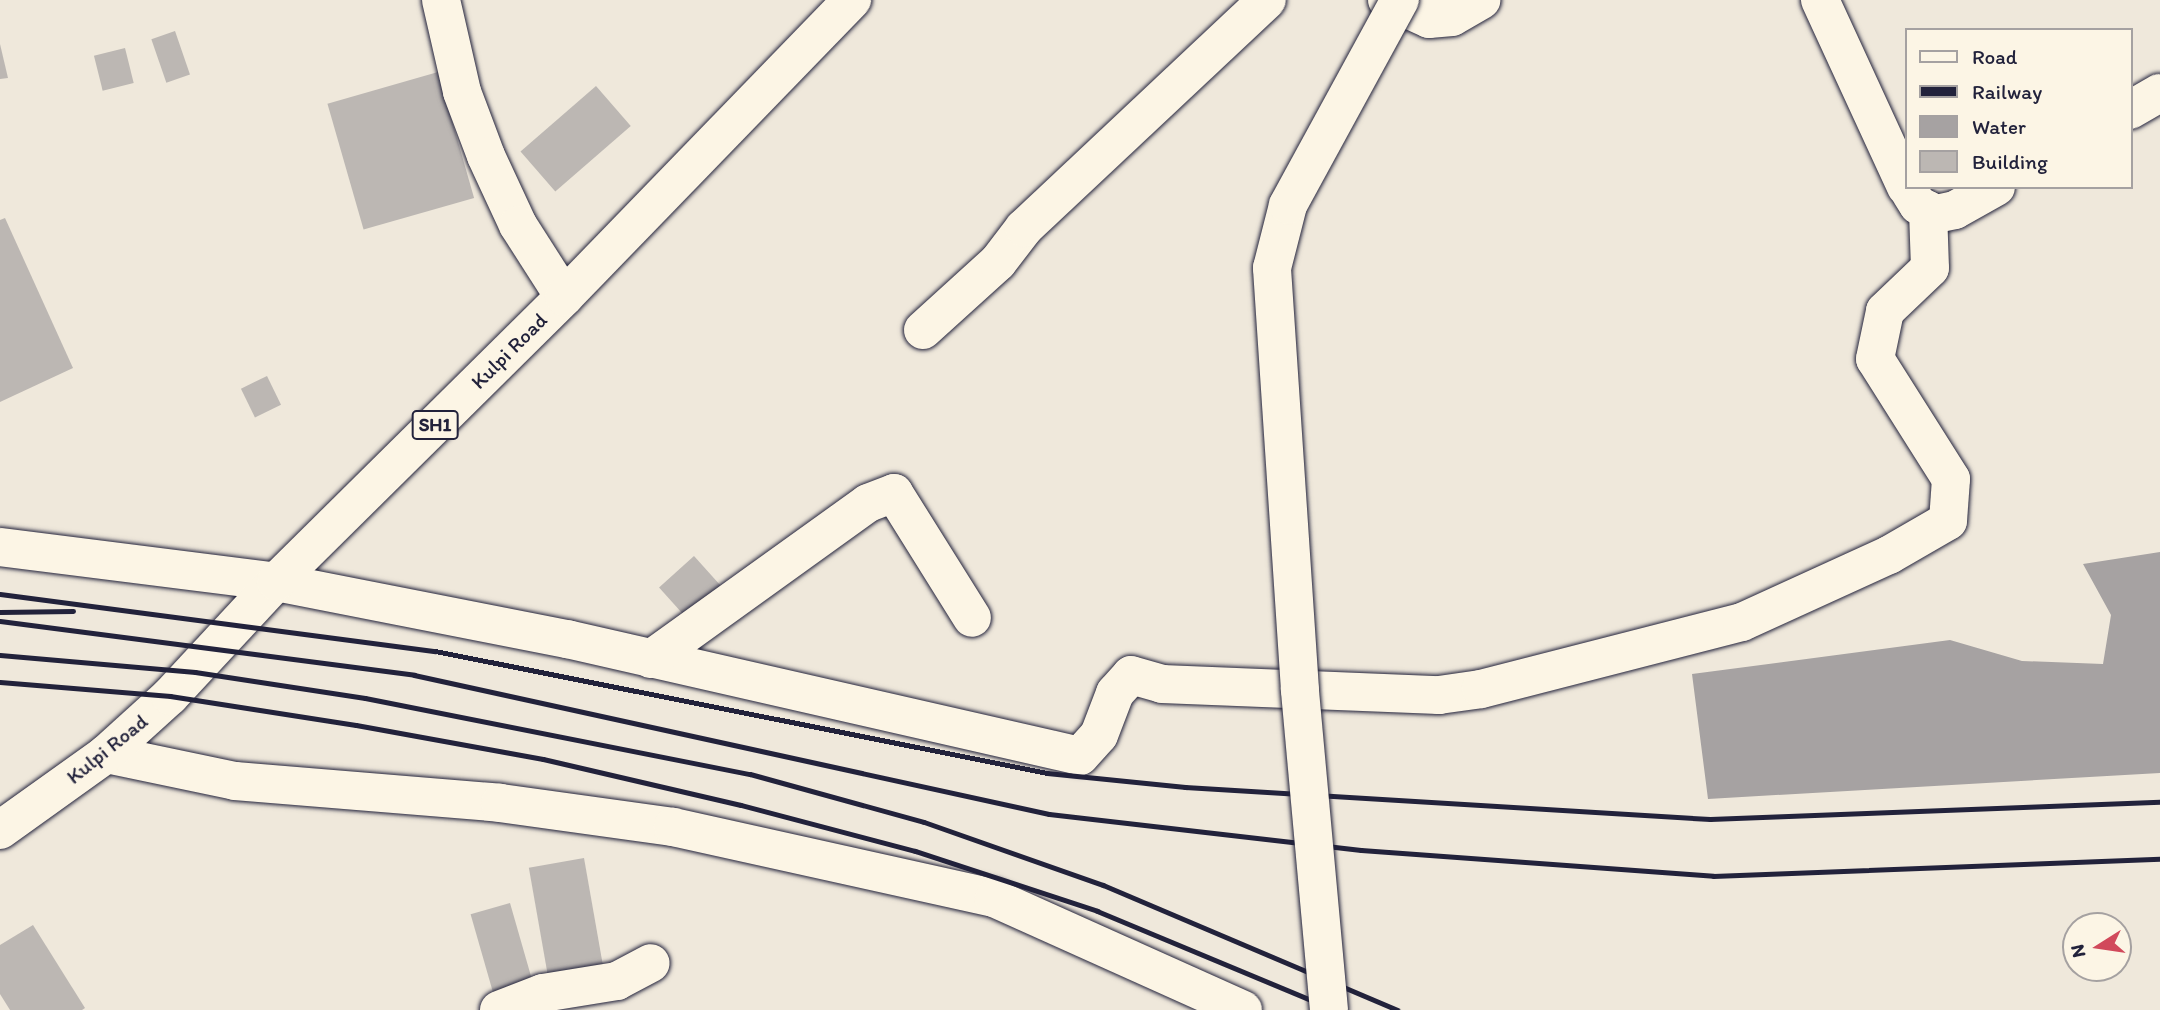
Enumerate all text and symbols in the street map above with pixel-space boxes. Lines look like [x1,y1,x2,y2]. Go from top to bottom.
legend [1904,28,2132,189]
text: Road [1972,44,2017,69]
text: Railway [1972,79,2042,104]
text: Water [1972,114,2026,139]
text: Building [1972,149,2048,174]
street label: Kulpi Road [466,308,552,394]
road number: SH1 [410,410,460,440]
street label: Kulpi Road [62,709,152,789]
north arrow [2062,912,2132,982]
text: N [2065,942,2091,960]

